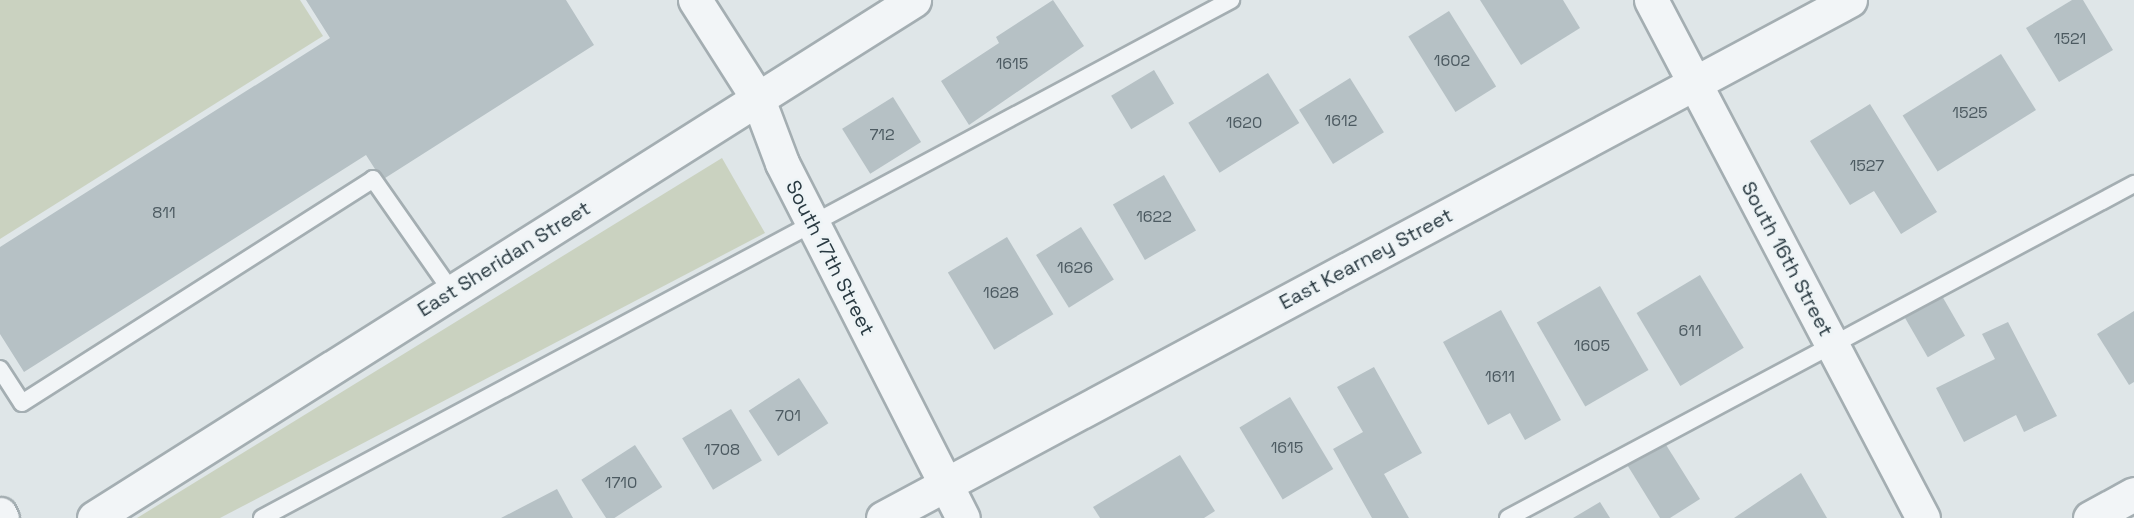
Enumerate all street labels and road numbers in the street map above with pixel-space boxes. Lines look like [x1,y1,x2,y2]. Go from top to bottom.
street label: South 17th Street [781,176,879,340]
street label: South 16th Street [1736,178,1838,340]
street label: East Sheridan Street [413,196,595,322]
street label: East Kearney Street [1275,203,1457,315]

